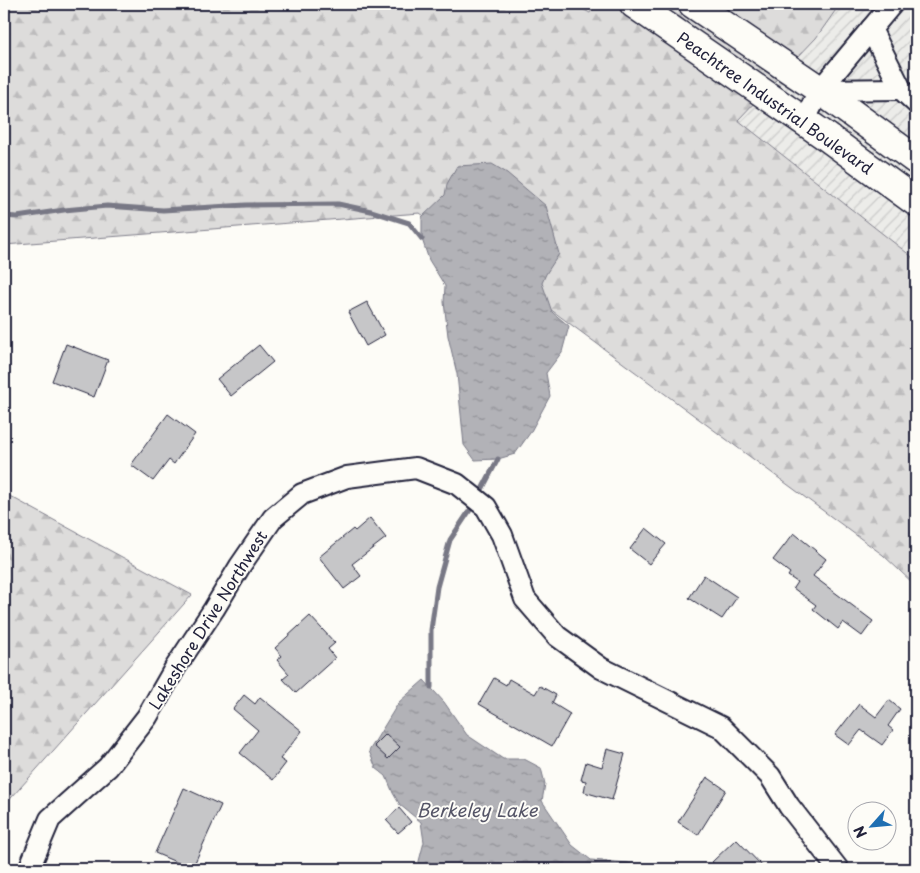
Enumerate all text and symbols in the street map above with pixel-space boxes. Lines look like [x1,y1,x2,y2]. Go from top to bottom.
street label: Peachtree Industrial Boulevard [673,25,879,179]
street label: Lakeshore Drive Northwest [142,525,272,714]
water label: Berkeley Lake [417,796,539,823]
north arrow [848,800,898,850]
text: N [848,822,872,842]

